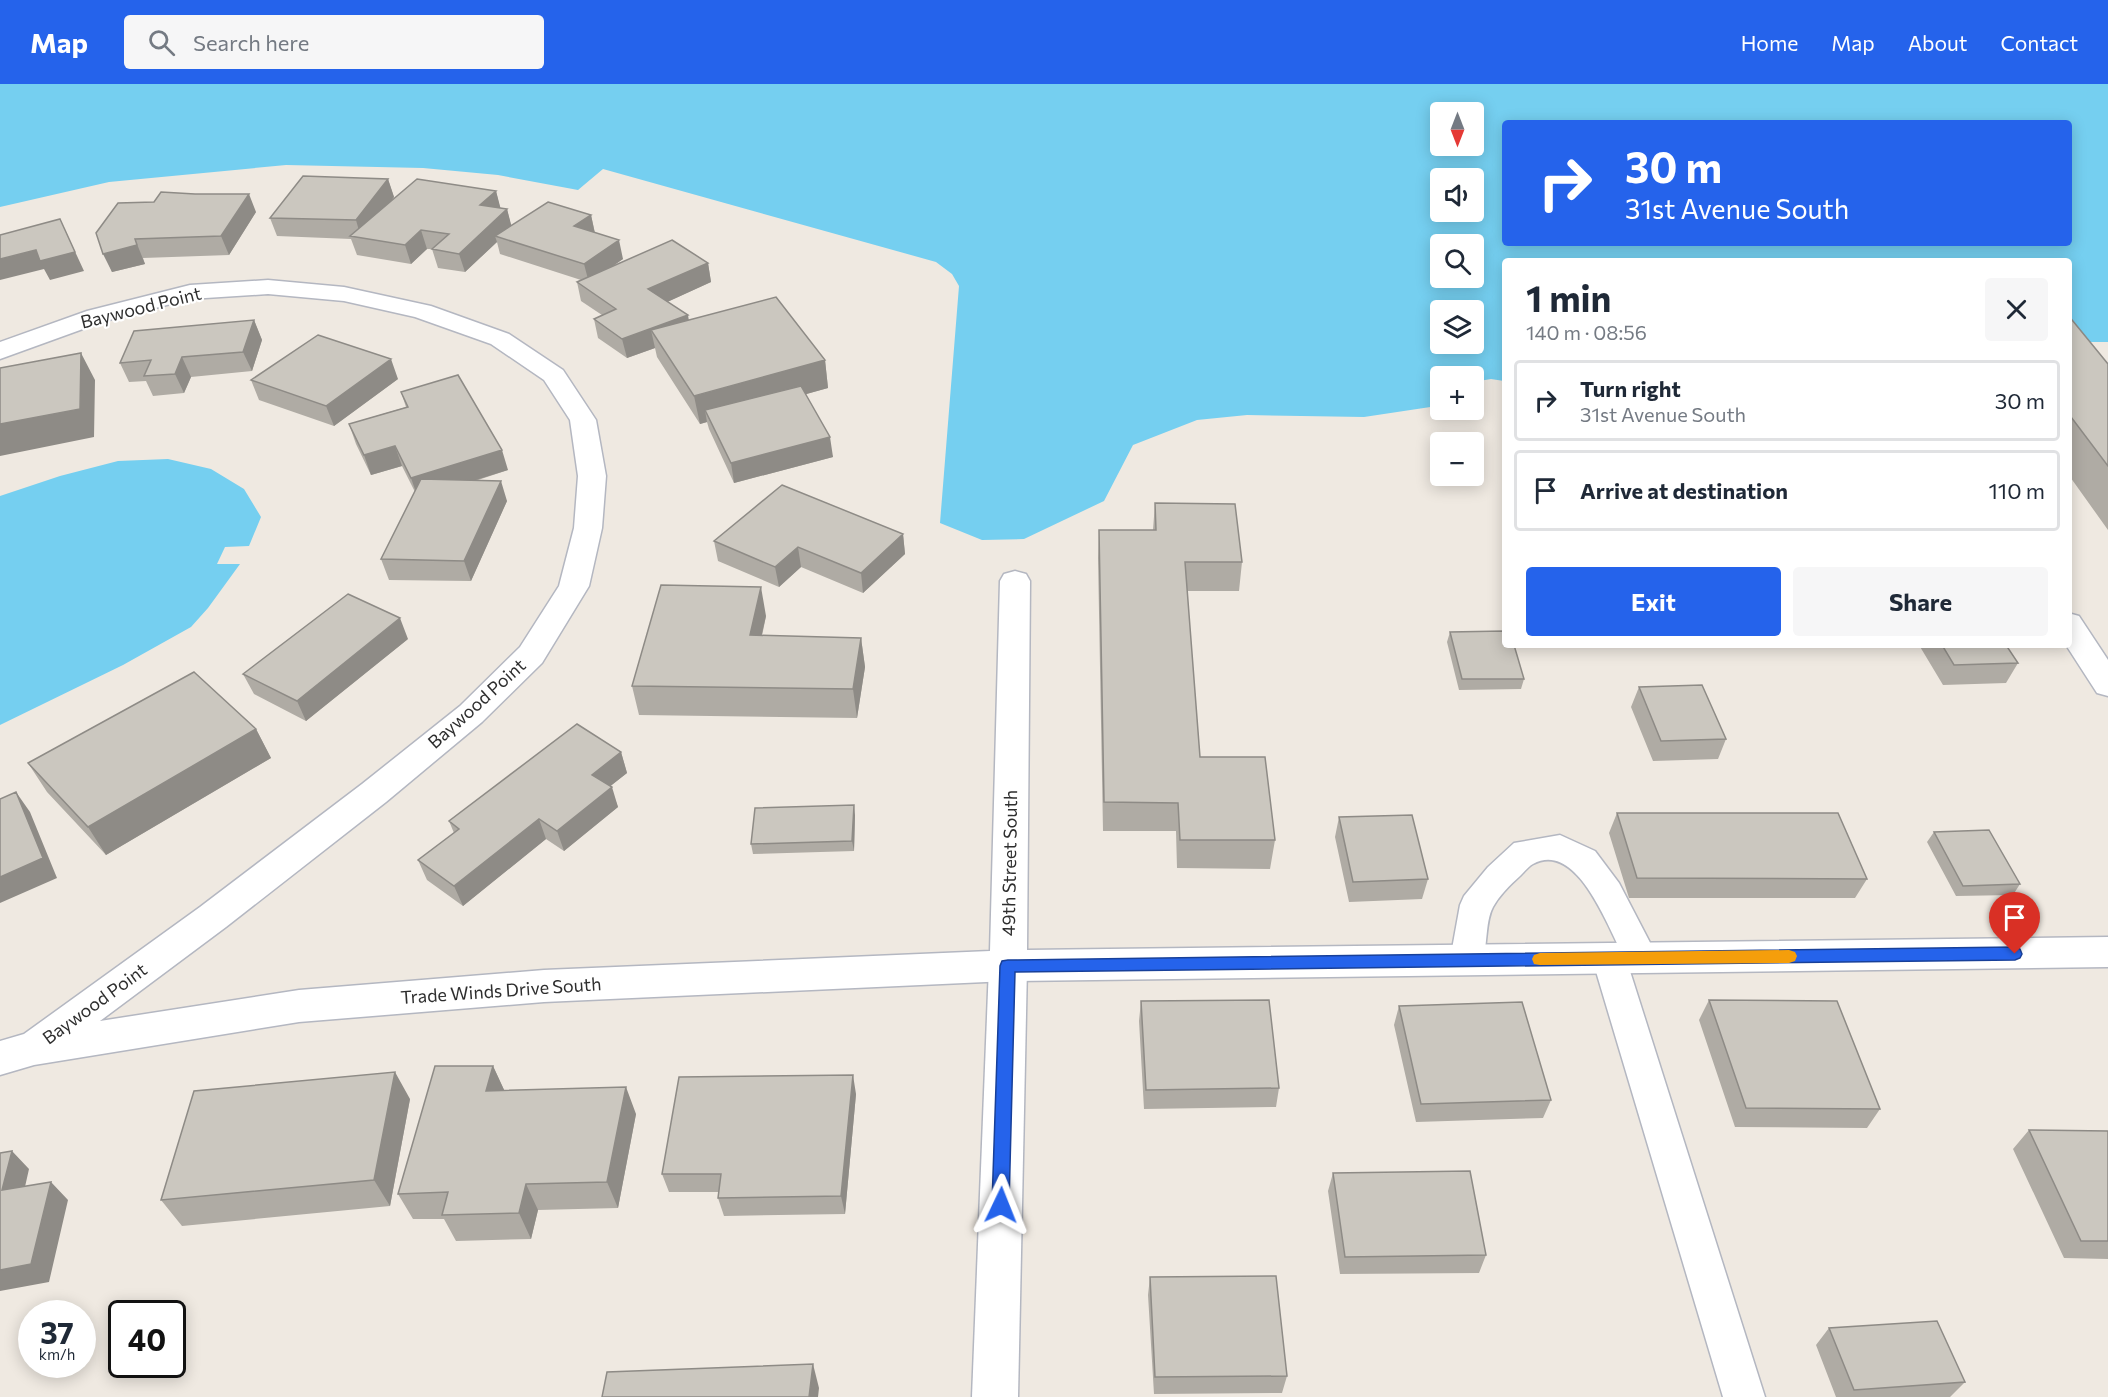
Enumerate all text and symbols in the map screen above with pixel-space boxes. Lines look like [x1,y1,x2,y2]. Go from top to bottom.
search box [124,15,544,69]
text: Map [30,25,88,59]
icon: search [145,26,178,59]
text: Search here [193,29,309,56]
text: Home [1741,30,1798,55]
text: Map [1831,30,1875,55]
text: About [1908,30,1967,55]
text: Contact [2000,30,2078,55]
north arrow [1430,102,1484,156]
map controls [1430,102,1484,486]
text: 30 m [1625,140,1722,192]
icon: right [1526,144,1604,222]
button: sound [1430,168,1484,222]
text: 31st Avenue South [1625,192,1849,225]
button: search [1430,234,1484,288]
text: 1 min [1526,275,1611,319]
button: close [1985,278,2048,341]
street label: Baywood Point [78,281,203,333]
button: layers [1430,300,1484,354]
text: 140 m · 08:56 [1526,320,1647,344]
button: + [1430,366,1484,420]
text: Turn right [1580,375,1681,402]
icon: right [1529,384,1562,417]
text: 30 m [1995,387,2045,414]
text: 31st Avenue South [1580,402,1746,426]
button: − [1430,432,1484,486]
icon: arrive [1529,474,1562,507]
text: Arrive at destination [1580,477,1788,504]
text: 110 m [1988,477,2045,504]
button: Exit [1526,567,1781,636]
button: Share [1793,567,2048,636]
street label: Baywood Point [423,654,530,753]
street label: 49th Street South [997,790,1021,936]
pin [1989,892,2040,954]
icon: arrive [1998,901,2031,934]
street label: Baywood Point [38,958,151,1048]
street label: Trade Winds Drive South [400,972,602,1008]
position arrow [969,1173,1033,1237]
speed limit sign: 40 [108,1300,186,1378]
text: 37 [40,1313,74,1350]
text: km/h [39,1345,75,1363]

